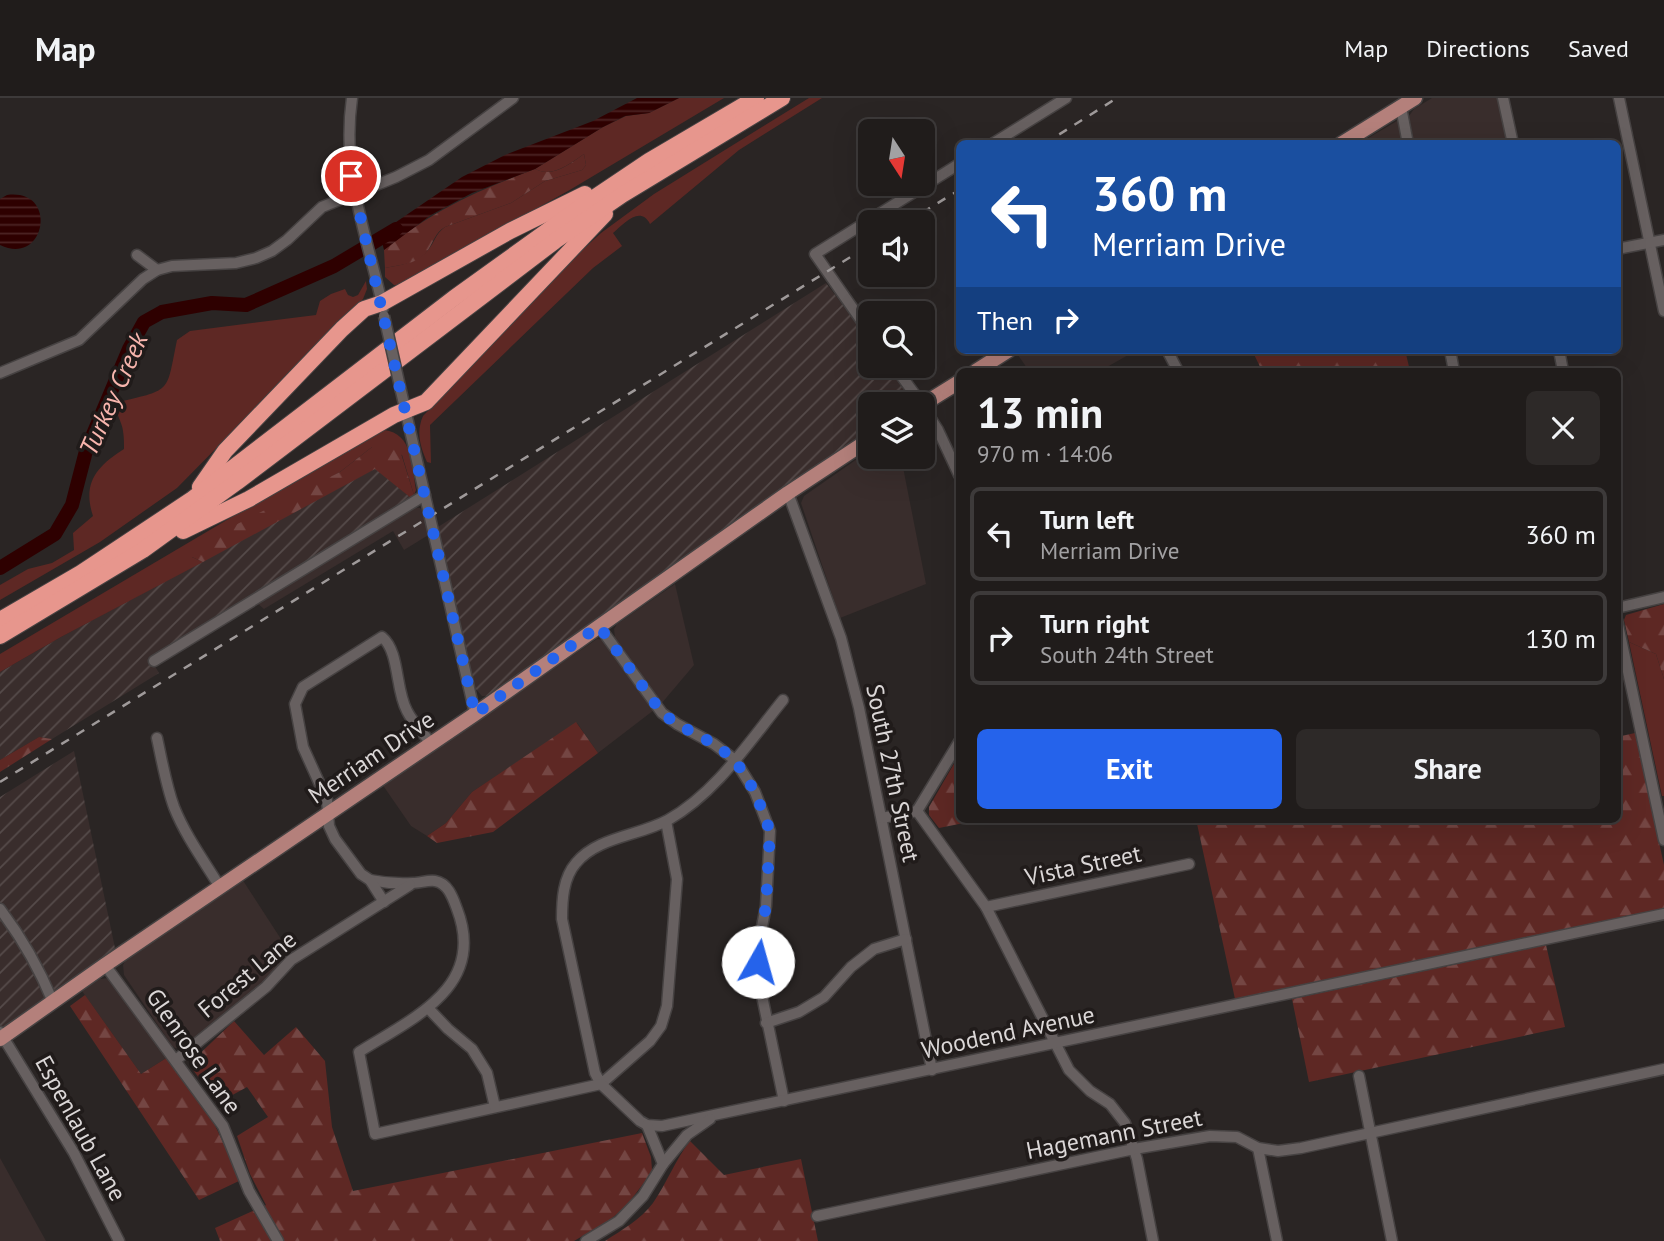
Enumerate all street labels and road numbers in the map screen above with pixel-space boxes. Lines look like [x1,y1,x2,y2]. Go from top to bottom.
street label: South 27th Street [859,681,927,865]
street label: Merriam Drive [302,703,440,811]
street label: Vista Street [1021,838,1144,893]
street label: Forest Lane [191,924,303,1024]
street label: Glenrose Lane [139,982,249,1120]
street label: Woodend Avenue [919,999,1097,1065]
street label: Espenlaub Lane [28,1050,134,1206]
street label: Hagemann Street [1023,1102,1205,1166]

